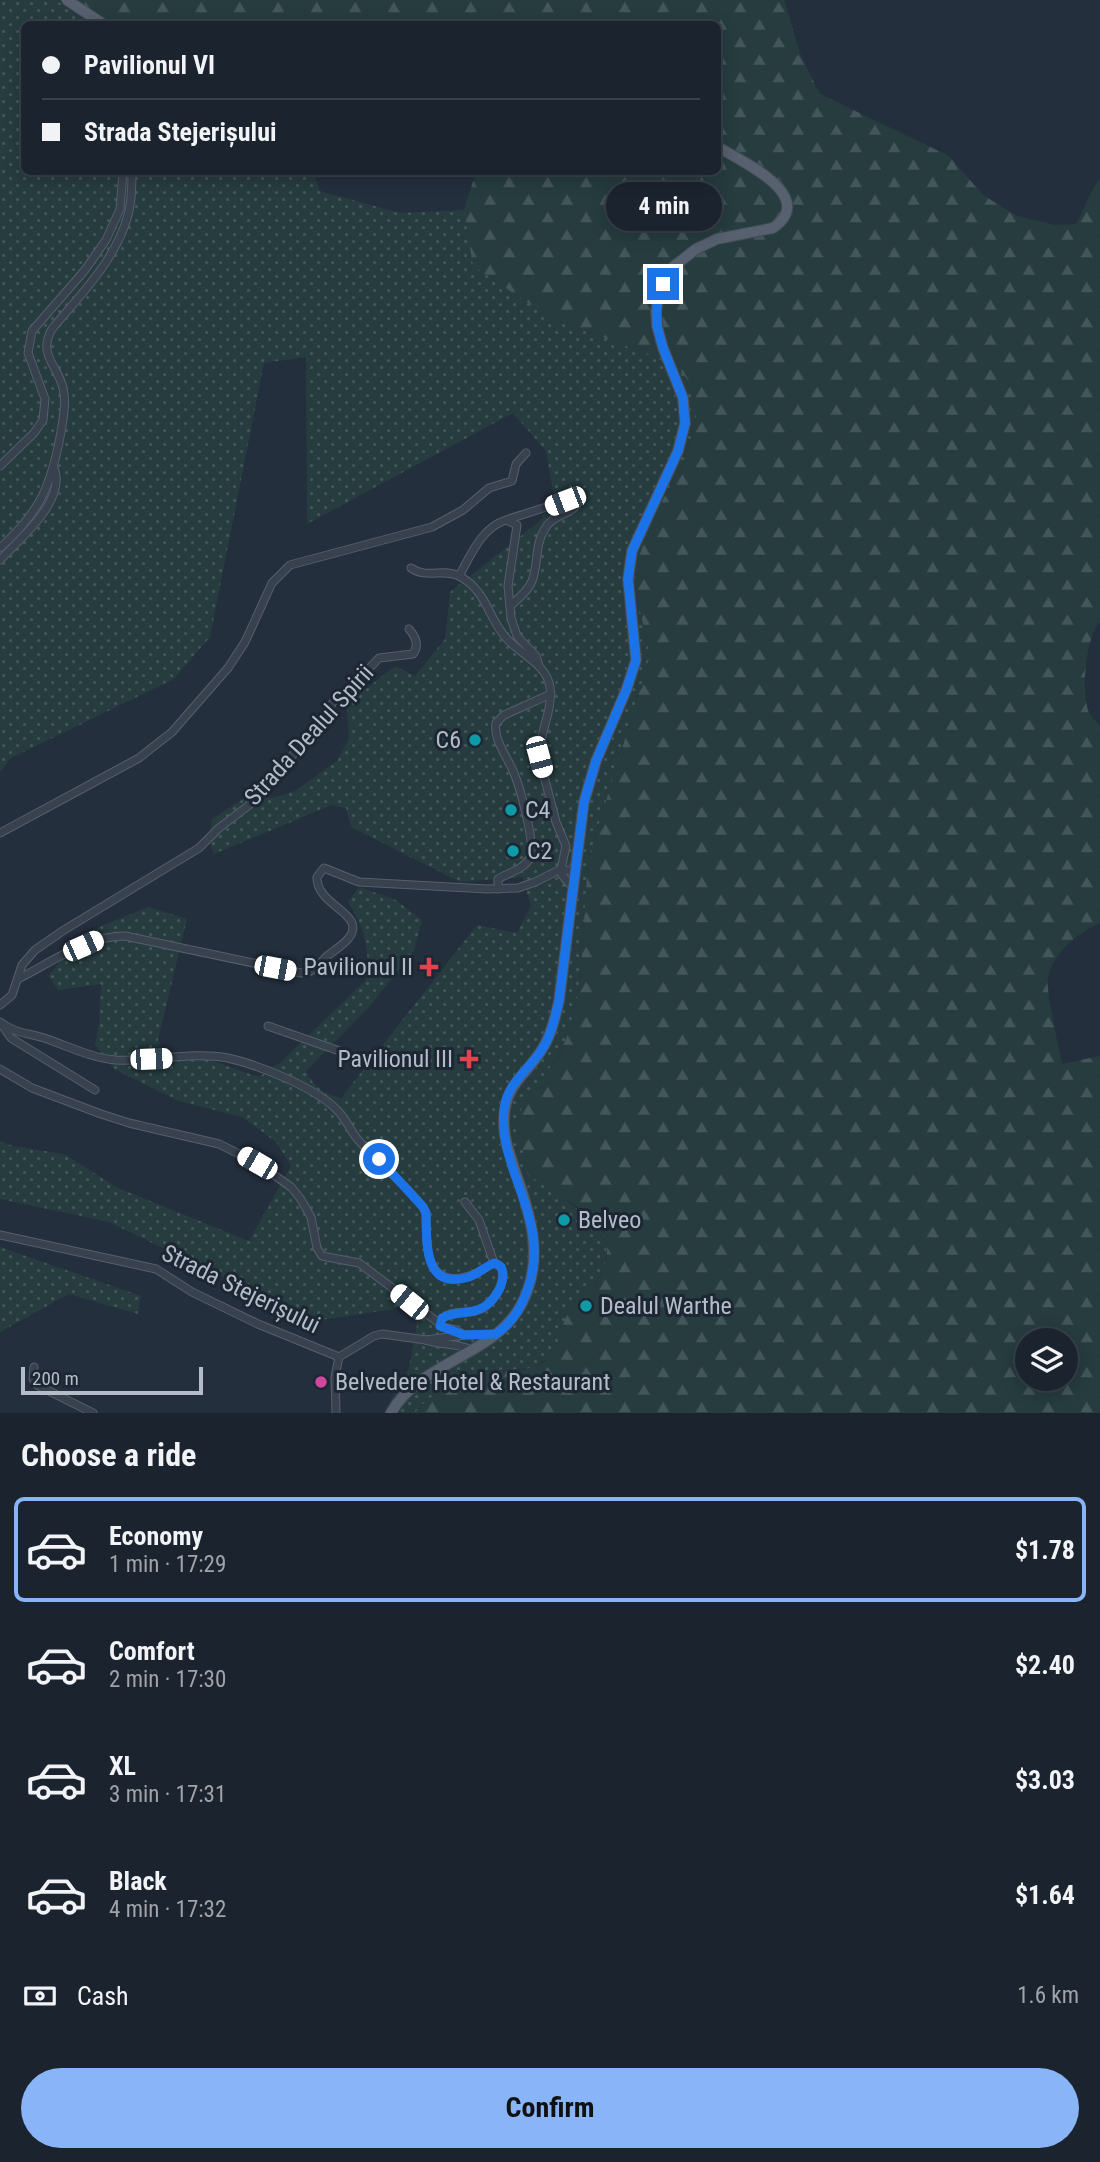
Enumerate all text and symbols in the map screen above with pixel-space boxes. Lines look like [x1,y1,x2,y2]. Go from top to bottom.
text: Pavilionul VI [84,50,215,80]
text: Strada Stejerișului [84,117,277,147]
callout: 4 min [605,182,721,232]
text: 4 min [638,193,690,220]
route end [647,268,679,300]
car [542,484,589,518]
street label: Strada Dealul Spirii [239,659,379,811]
place label: C6 [436,726,461,754]
marker: C6 [467,732,483,748]
car [524,734,555,780]
place label: C4 [525,796,551,824]
marker: C4 [503,802,519,818]
place label: C2 [527,837,552,865]
marker: C2 [505,843,521,859]
car [60,928,107,964]
place label: Pavilionul II [303,953,413,981]
car [253,954,298,982]
marker: Pavilionul II [419,957,439,977]
place label: Pavilionul III [337,1045,453,1073]
car [130,1048,173,1070]
marker: Pavilionul III [459,1049,479,1069]
car [234,1143,281,1183]
route start [363,1143,395,1175]
place label: Belveo [578,1206,641,1234]
marker: Belveo [556,1212,572,1228]
street label: Strada Stejerișului [157,1239,325,1339]
car [387,1281,432,1323]
place label: Dealul Warthe [600,1292,732,1320]
marker: Dealul Warthe [578,1298,594,1314]
map controls [1015,1328,1078,1391]
button: layers [1015,1328,1078,1391]
scale bar [21,1364,203,1396]
text: 200 m [32,1367,79,1390]
place label: Belvedere Hotel & Restaurant [335,1368,610,1396]
marker: Belvedere Hotel & Restaurant [313,1374,329,1390]
text: Choose a ride [21,1436,196,1474]
icon: car [25,1518,88,1581]
text: Economy [109,1521,203,1551]
text: $1.78 [1015,1535,1075,1565]
text: 1 min · 17:29 [109,1551,226,1578]
icon: car [25,1633,88,1696]
text: Comfort [109,1636,195,1666]
text: $2.40 [1015,1650,1075,1680]
text: 2 min · 17:30 [109,1666,226,1693]
icon: car [25,1748,88,1811]
text: XL [109,1751,136,1781]
text: $3.03 [1015,1765,1075,1795]
text: 3 min · 17:31 [109,1781,226,1808]
icon: car [25,1863,88,1926]
text: Black [109,1866,167,1896]
text: $1.64 [1015,1880,1075,1910]
text: 4 min · 17:32 [109,1896,226,1923]
icon: cash [21,1977,59,2015]
text: Cash [77,1981,129,2011]
text: 1.6 km [1017,1982,1079,2009]
button: Confirm [21,2068,1079,2148]

